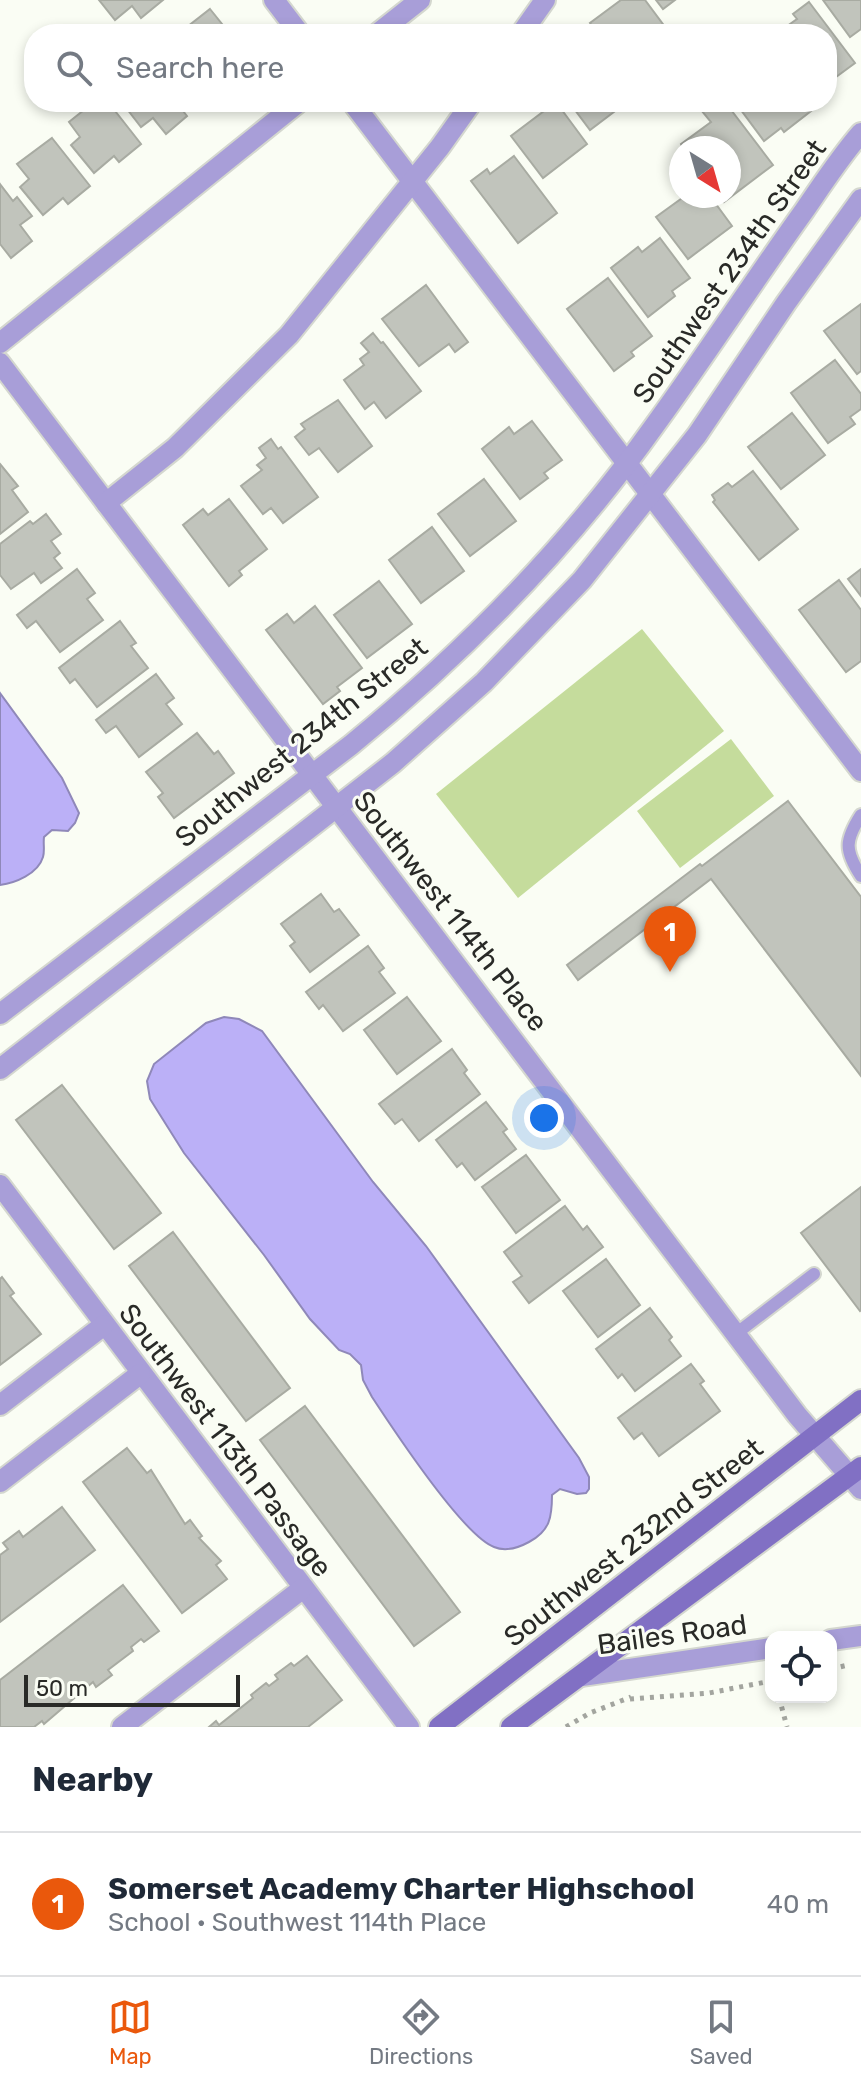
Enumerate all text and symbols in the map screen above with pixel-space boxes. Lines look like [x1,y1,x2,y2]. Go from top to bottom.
search box [24,24,837,112]
icon: search [52,46,96,90]
text: Search here [116,50,284,86]
street label: Southwest 234th Street [626,133,833,410]
north arrow [669,136,741,208]
street label: Southwest 234th Street [169,631,434,854]
street label: Southwest 114th Place [347,785,555,1038]
pin: 1 [644,906,696,972]
your location [524,1098,564,1138]
street label: Southwest 113th Passage [112,1297,339,1583]
street label: Southwest 232nd Street [497,1431,769,1654]
street label: Bailes Road [595,1608,749,1661]
map controls [765,1631,837,1703]
button: locate [765,1631,837,1703]
scale bar [24,1671,240,1707]
text: 50 m [36,1675,88,1702]
text: Nearby [32,1759,153,1800]
text: Somerset Academy Charter Highschool [108,1871,695,1907]
text: 1 [52,1889,64,1920]
text: 40 m [767,1889,829,1920]
text: School · Southwest 114th Place [108,1907,486,1938]
tab: Map [108,1995,152,2070]
tab: Directions [369,1995,473,2070]
tab: Saved [690,1995,753,2070]

